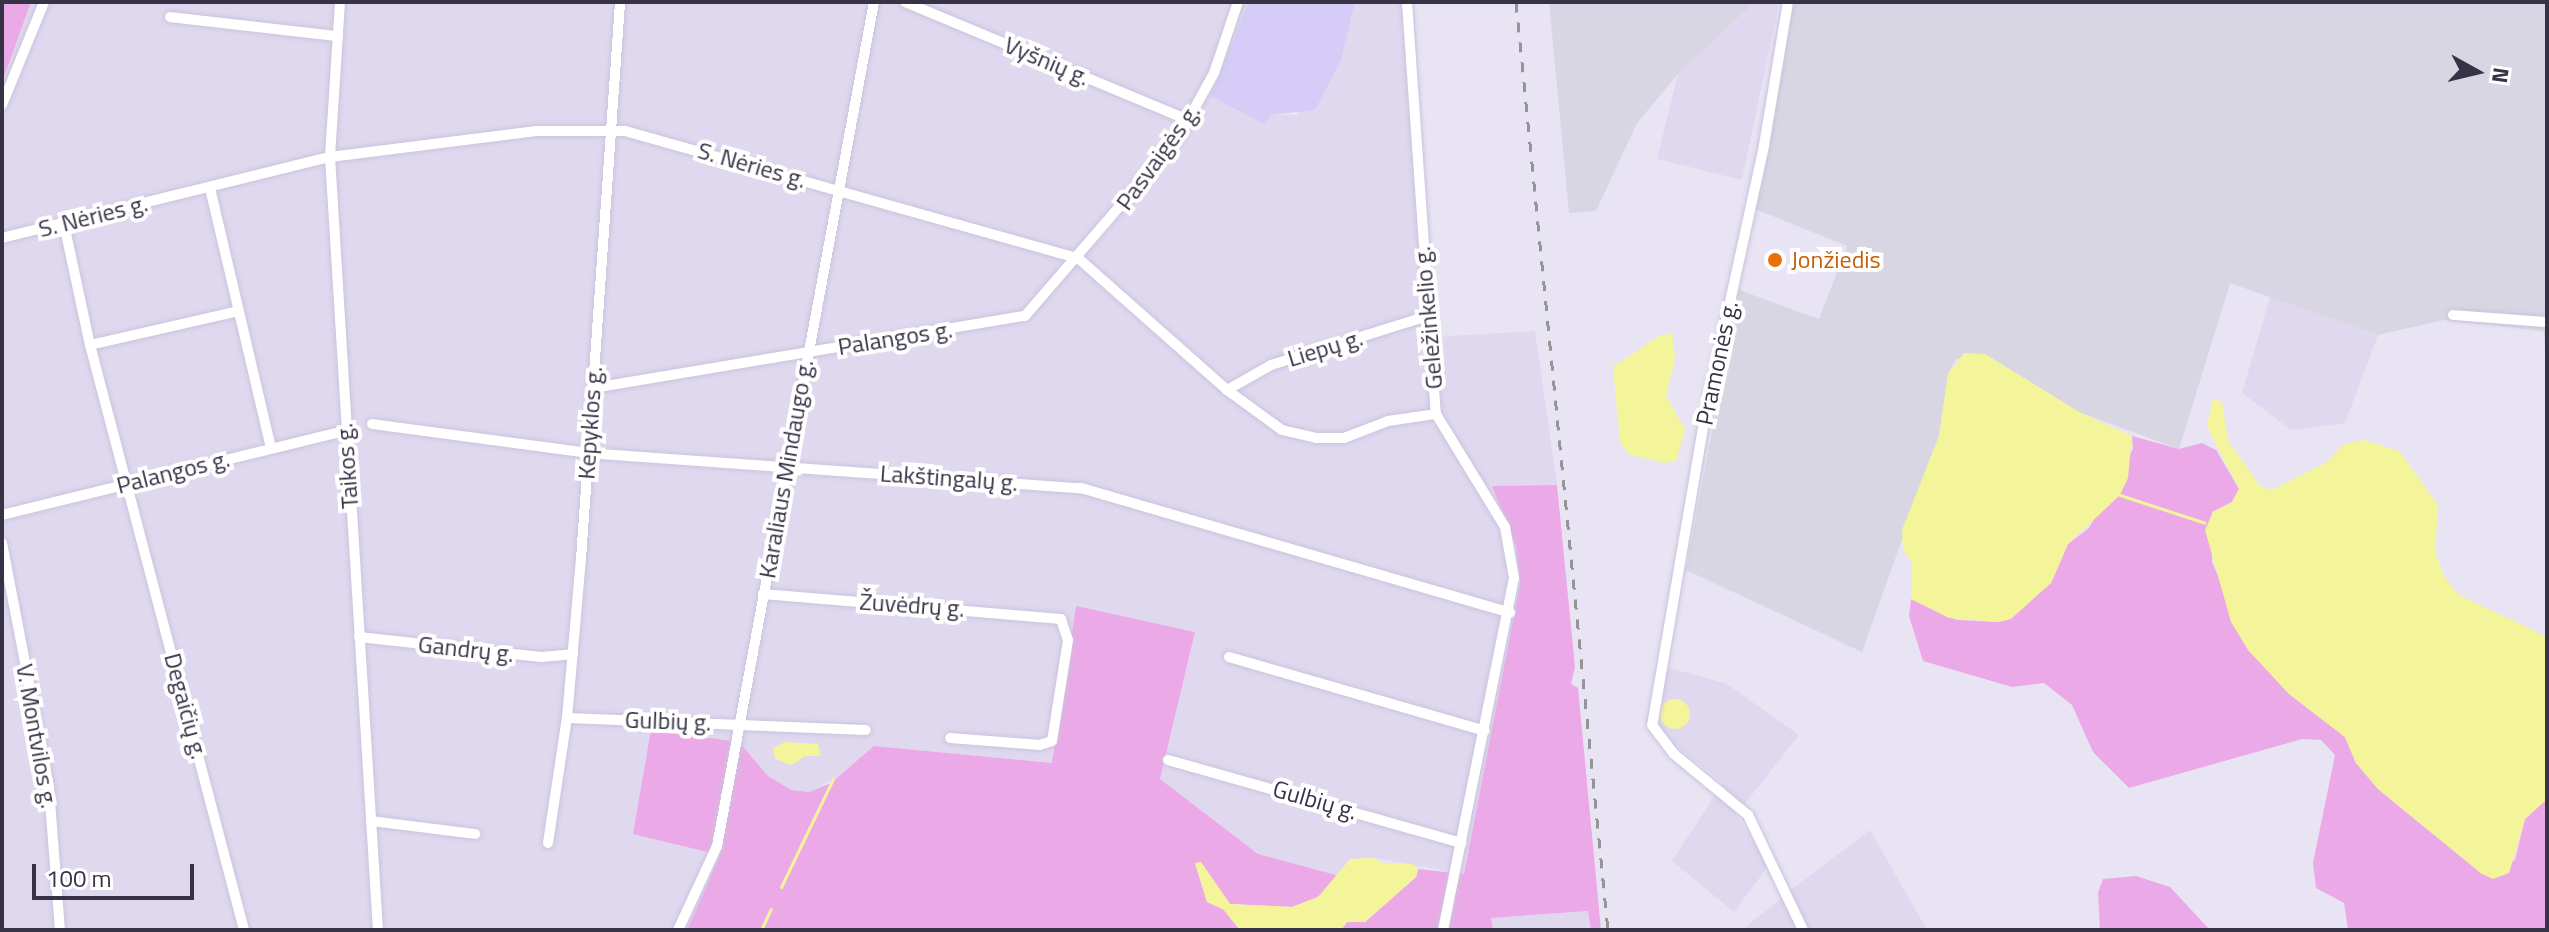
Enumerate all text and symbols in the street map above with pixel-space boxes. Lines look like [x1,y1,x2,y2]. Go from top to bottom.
street label: Vyšnių g. [1000,30,1094,92]
north arrow [2437,32,2517,112]
text: N [2483,65,2519,85]
street label: Pasvaigės g. [1110,98,1206,216]
street label: S. Nėries g. [695,136,809,194]
street label: S. Nėries g. [36,189,150,243]
street label: Geležinkelio g. [1407,245,1449,391]
place label: Jonžiedis [1791,246,1881,274]
marker: Jonžiedis [1766,251,1784,269]
street label: Pramonės g. [1690,298,1744,428]
street label: Palangos g. [836,315,954,361]
street label: Liepų g. [1284,323,1366,373]
street label: Karaliaus Mindaugo g. [753,357,819,581]
street label: Kepyklos g. [572,366,608,480]
street label: Taikos g. [330,422,364,510]
street label: Palangos g. [113,444,233,500]
street label: Lakštingalų g. [879,459,1019,497]
street label: Žuvėdrų g. [858,587,966,623]
street label: Gandrų g. [417,630,515,668]
street label: Degaičių g. [158,650,214,762]
street label: V. Montvilos g. [10,662,64,810]
street label: Gulbių g. [624,705,712,737]
street label: Gulbių g. [1269,774,1361,826]
scale bar [36,848,198,898]
text: 100 m [46,860,112,896]

